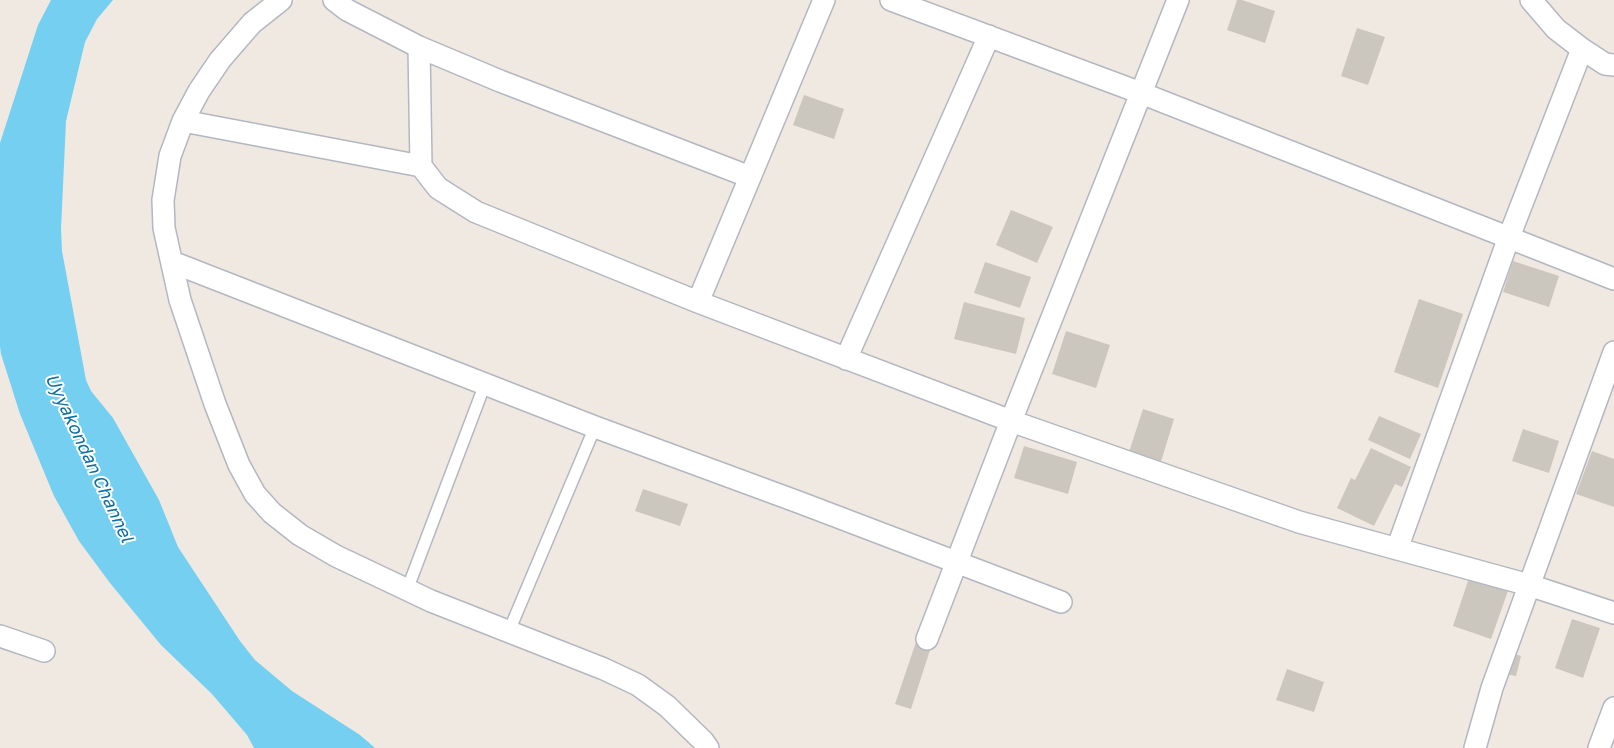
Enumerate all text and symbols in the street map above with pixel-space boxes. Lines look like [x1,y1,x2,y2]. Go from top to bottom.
water label: Uyyakondan Channel [40,370,138,546]

